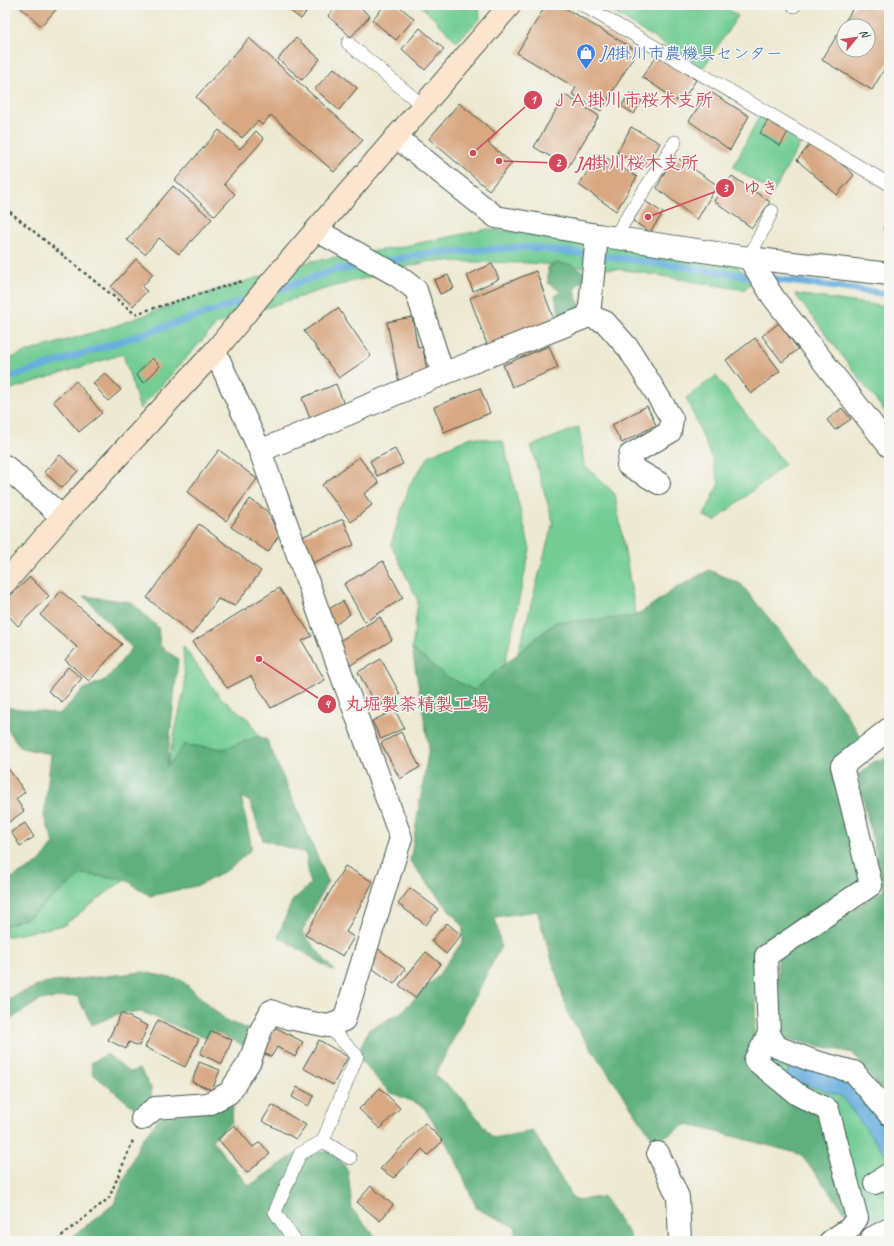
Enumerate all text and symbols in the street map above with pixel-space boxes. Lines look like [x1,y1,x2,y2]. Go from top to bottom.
north arrow [836,18,876,58]
text: N [857,27,874,41]
shop icon: JA掛川市農機具センター [575,42,597,70]
place label: JA掛川市農機具センター [599,43,783,64]
callout: ＪＡ掛川市桜木支所 [523,85,721,115]
text: ＪＡ掛川市桜木支所 [551,89,713,111]
text: 1 [530,92,537,108]
callout: JA掛川桜木支所 [548,148,707,178]
text: JA掛川桜木支所 [574,152,698,174]
text: 2 [555,155,562,171]
callout: ゆき [715,173,787,203]
text: ゆき [743,177,779,199]
text: 3 [722,180,729,196]
callout: 丸堀製茶精製工場 [317,689,497,719]
text: 丸堀製茶精製工場 [345,693,489,715]
text: 4 [324,696,331,712]

